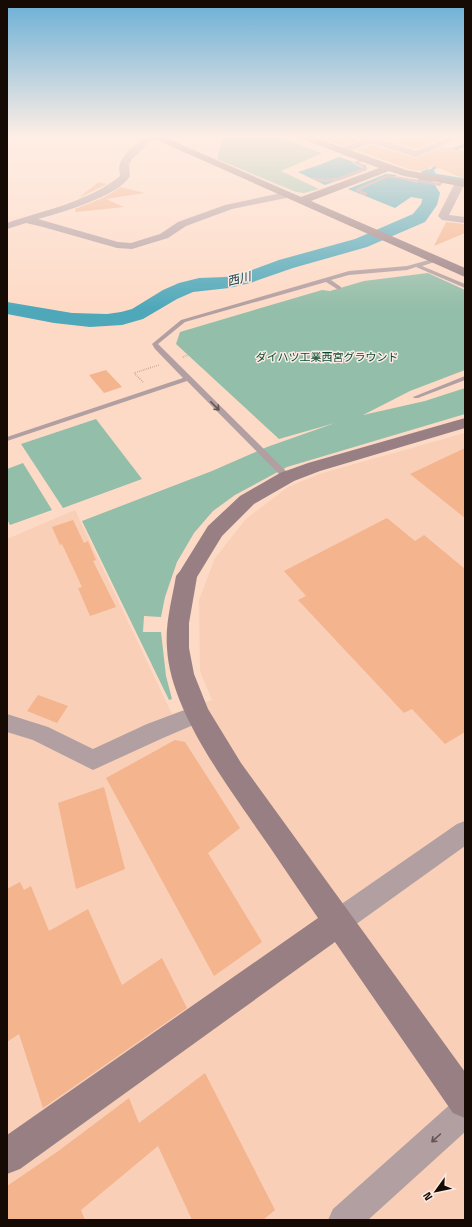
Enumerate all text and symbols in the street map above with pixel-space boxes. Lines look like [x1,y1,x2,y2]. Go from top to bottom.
water label: 西川 [225,268,255,290]
park label: ダイハツ工業西宮グラウンド [256,350,398,364]
one-way arrow [210,401,220,411]
one-way arrow [431,1134,441,1143]
north arrow [416,1171,456,1211]
text: N [420,1190,435,1203]

